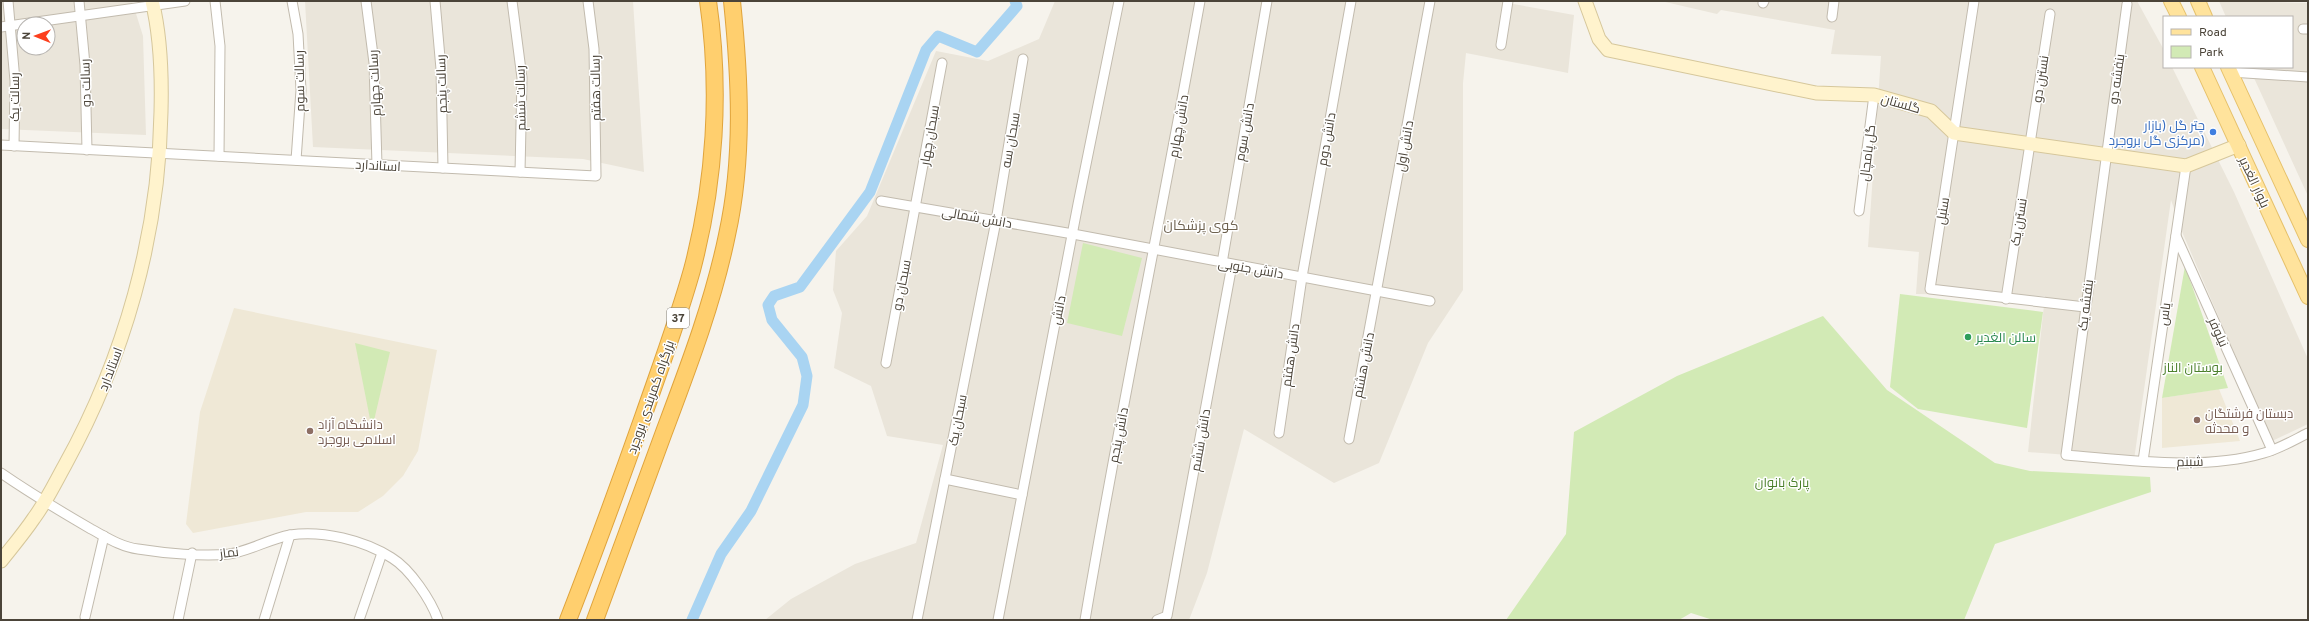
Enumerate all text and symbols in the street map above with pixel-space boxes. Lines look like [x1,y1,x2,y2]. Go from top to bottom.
north arrow [16,16,56,56]
legend [2163,16,2293,68]
text: Road [2199,25,2227,41]
text: N [20,32,34,40]
text: Park [2199,45,2224,61]
street label: رسالت چهارم [366,49,386,116]
street label: رسالت سوم [292,50,310,112]
street label: بنفشه دو [2107,53,2129,106]
street label: رسالت پنجم [434,54,452,114]
street label: رسالت هفتم [588,55,606,121]
street label: نسترن دو [2030,55,2054,104]
street label: رسالت دو [78,58,96,108]
street label: رسالت ششم [513,65,531,131]
street label: رسالت یک [8,72,24,122]
street label: گلستان [1879,92,1922,118]
street label: دانش چهارم [1167,94,1193,159]
street label: دانش سوم [1233,102,1259,163]
street label: سبحان چهار [918,104,944,168]
street label: سبحان سه [999,111,1025,169]
street label: دانش دوم [1315,111,1341,167]
street label: دانش اول [1394,119,1418,173]
place label: چتر گل (بازار مرکزی گل بروجرد) [2109,119,2205,150]
street label: گل پامچال [1858,124,1880,182]
marker: چتر گل (بازار مرکزی گل بروجرد) [2208,127,2218,137]
street label: بلوار الغدیر [2234,154,2272,211]
street label: استاندارد [355,158,401,176]
street label: سنبل [1934,196,1954,226]
street label: نسترن یک [2008,197,2032,247]
street label: دانش شمالی [940,205,1013,233]
district label: کوی پزشکان [1164,218,1238,235]
street label: دانش جنوبی [1217,256,1285,284]
street label: سبحان دو [890,259,916,312]
street label: بنفشه یک [2076,279,2098,332]
street label: دانش [1049,294,1071,326]
street label: یاس [2156,301,2176,327]
road number: 37 [667,308,689,328]
street label: نیلوفر [2203,315,2231,350]
street label: دانش هفتم [1280,323,1304,388]
street label: دانش هشتم [1351,331,1379,400]
place label: سالن الغدیر [1975,331,2036,347]
marker: سالن الغدیر [1963,332,1973,342]
street label: بزرگراه کمربندی بروجرد [625,339,679,457]
street label: استاندارد [96,346,127,394]
park label: بوستان الناز [2162,361,2223,377]
street label: سبحان یک [946,393,972,447]
street label: دانش پنجم [1107,406,1133,465]
place label: دبستان فرشتگان و محدثه [2205,407,2293,438]
street label: دانش ششم [1189,408,1215,473]
marker: دبستان فرشتگان و محدثه [2192,415,2202,425]
place label: دانشگاه آزاد اسلامی بروجرد [318,417,396,449]
marker: دانشگاه آزاد اسلامی بروجرد [305,426,315,436]
street label: شبنم [2176,455,2204,471]
park label: پارک بانوان [1755,476,1810,492]
street label: نماز [218,545,240,563]

